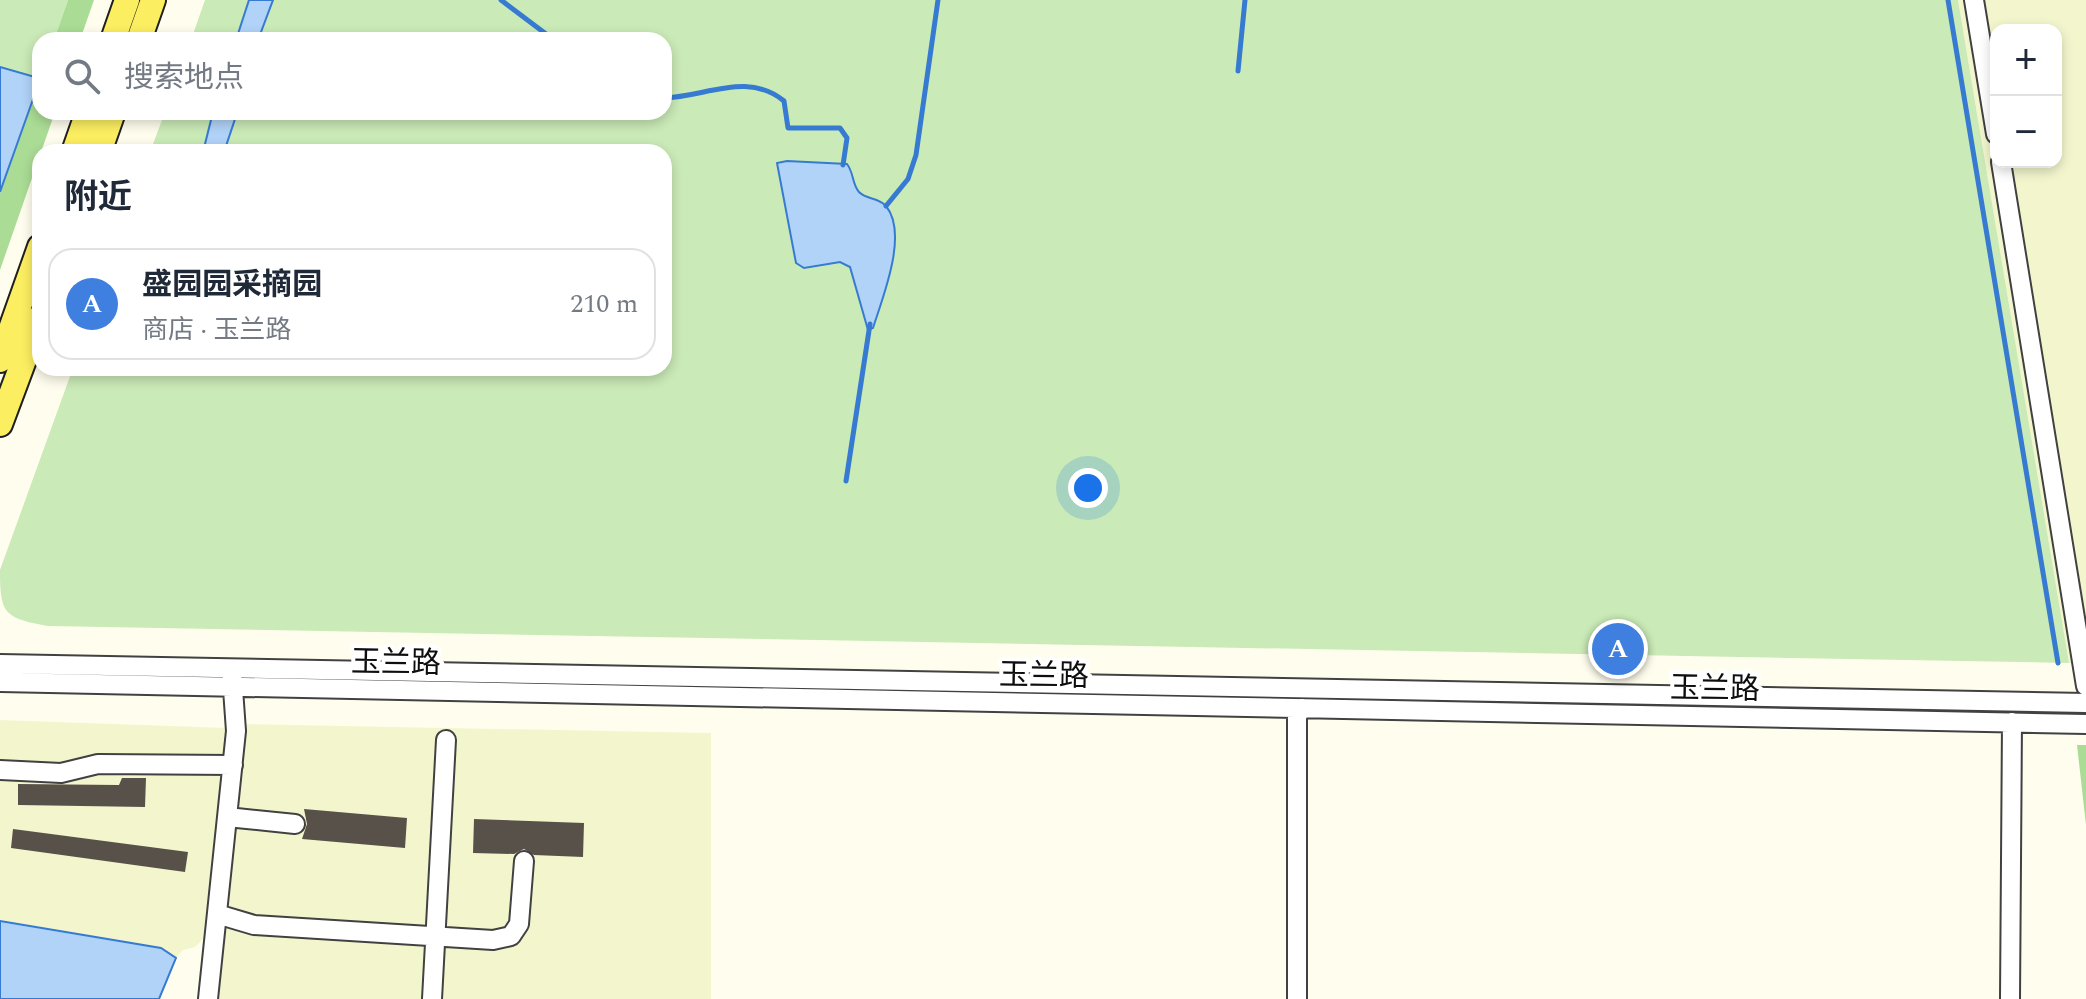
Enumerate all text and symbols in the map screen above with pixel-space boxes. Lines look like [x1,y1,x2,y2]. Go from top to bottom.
map controls [1990,24,2062,168]
button: + [1990,24,2062,96]
search box [32,32,672,120]
icon: search [60,54,104,98]
text: 搜索地点 [124,55,244,101]
button: − [1990,96,2062,168]
text: 附近 [64,172,132,224]
text: 盛园园采摘园 [142,262,322,308]
text: A [82,284,102,324]
text: 210 m [570,284,638,324]
text: 商店 · 玉兰路 [142,310,292,350]
your location [1068,468,1108,508]
pin: A [1592,619,1644,679]
street label: 玉兰路 [351,639,441,687]
street label: 玉兰路 [999,652,1089,700]
street label: 玉兰路 [1670,665,1760,713]

